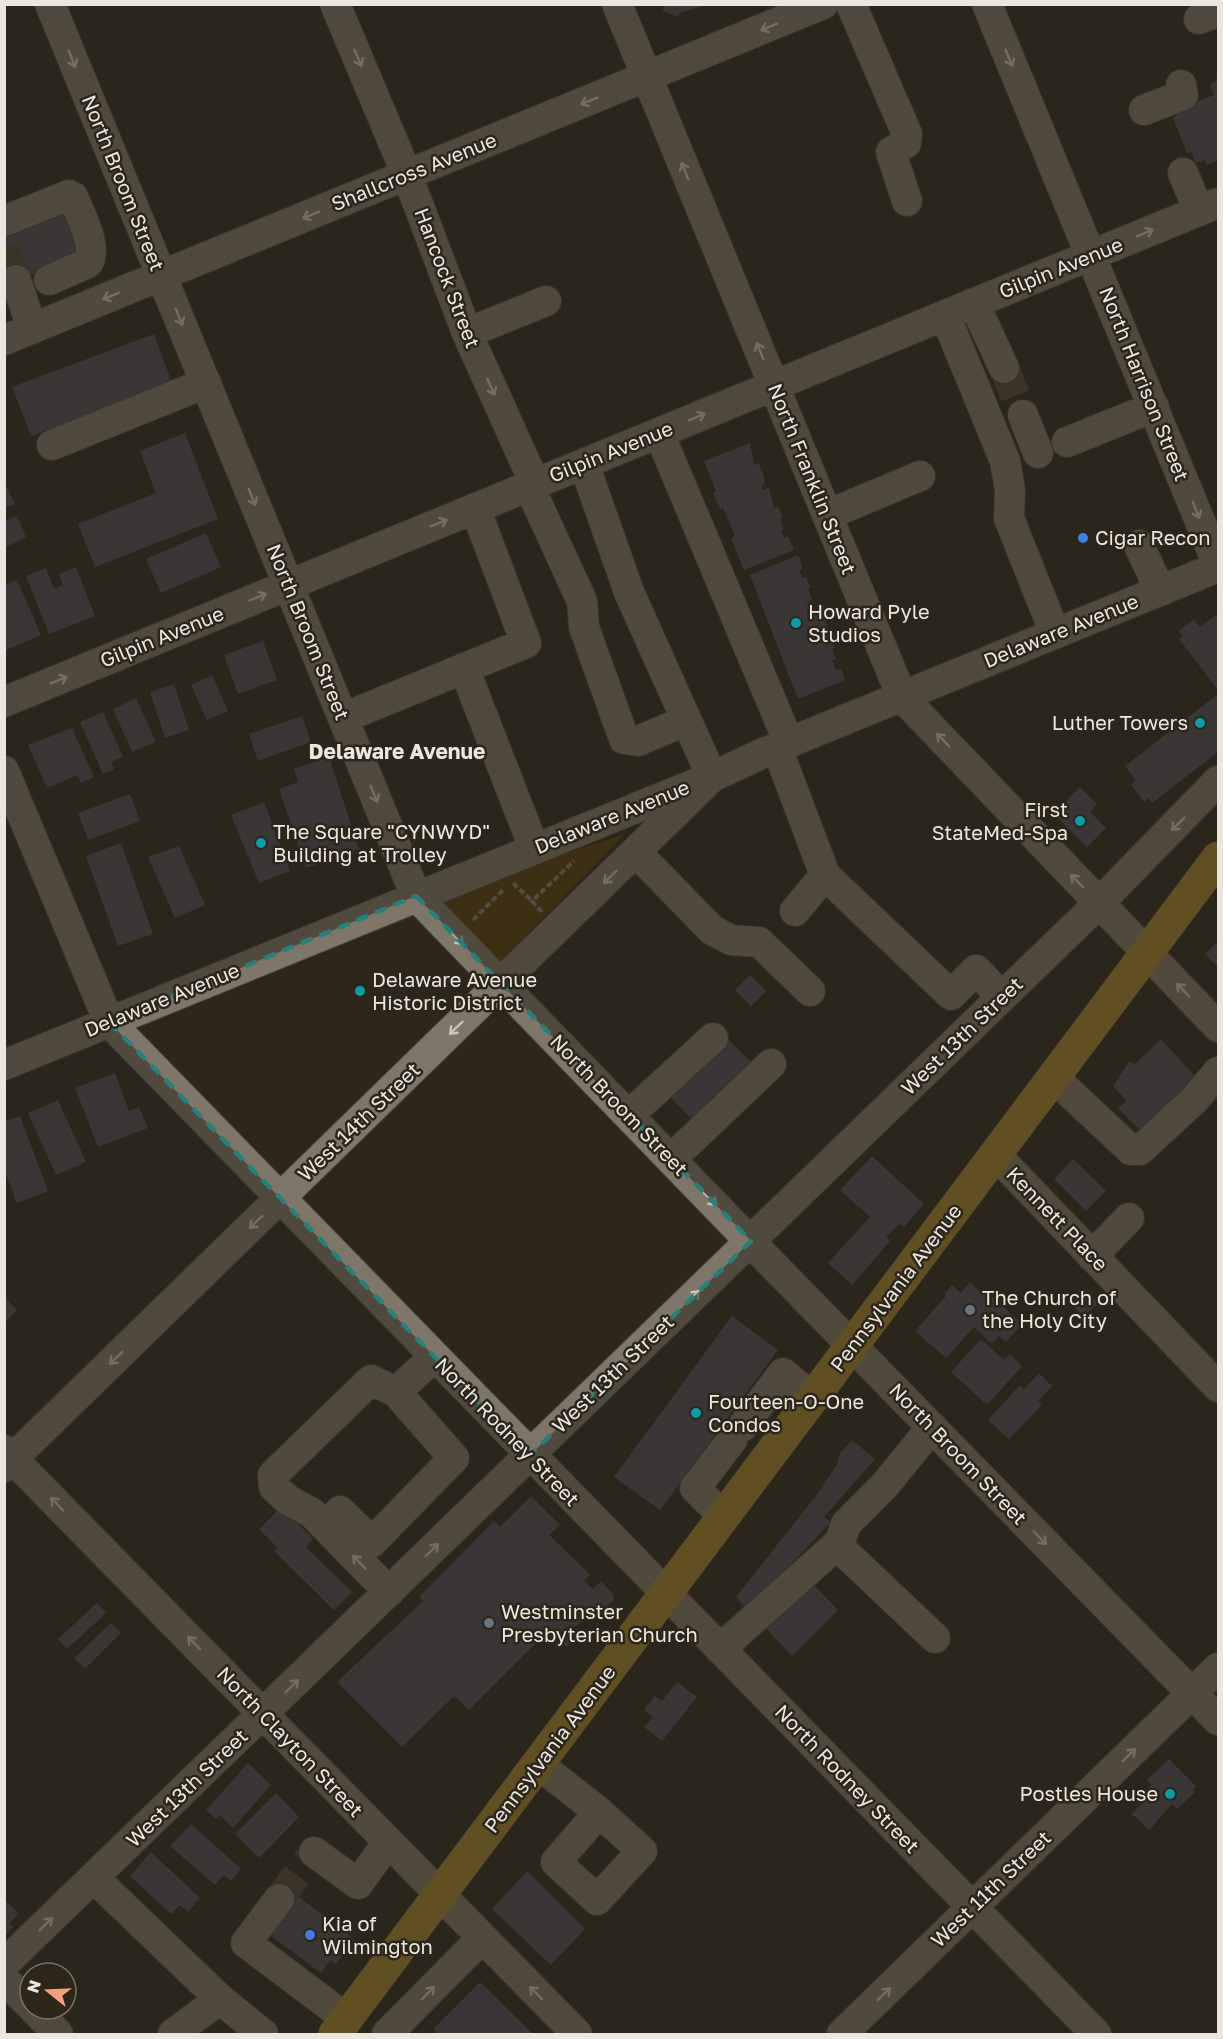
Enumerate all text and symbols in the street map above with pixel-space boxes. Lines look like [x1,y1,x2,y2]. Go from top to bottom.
one-way arrow [761,22,779,33]
one-way arrow [67,49,78,67]
one-way arrow [353,49,364,67]
one-way arrow [1004,49,1015,67]
street label: North Broom Street [78,91,170,274]
one-way arrow [580,96,599,107]
street label: Shallcross Avenue [327,127,500,215]
one-way arrow [679,162,690,181]
street label: Hancock Street [410,204,486,351]
one-way arrow [303,210,321,221]
one-way arrow [1135,227,1153,238]
street label: Gilpin Avenue [995,231,1126,303]
street label: North Harrison Street [1095,283,1195,484]
one-way arrow [103,291,121,302]
one-way arrow [174,307,185,325]
one-way arrow [754,343,765,361]
one-way arrow [486,377,498,395]
street label: North Franklin Street [764,380,862,577]
one-way arrow [687,411,706,422]
street label: Gilpin Avenue [545,415,676,487]
one-way arrow [247,487,258,506]
one-way arrow [1191,501,1202,519]
one-way arrow [429,517,447,528]
place label: Cigar Recon [1095,525,1211,549]
marker: Cigar Recon [1076,531,1090,545]
street label: North Broom Street [263,540,355,723]
street label: Delaware Avenue [980,588,1142,672]
one-way arrow [249,591,267,602]
place label: Howard Pyle Studios [808,599,930,646]
street label: Gilpin Avenue [96,600,227,672]
marker: Howard Pyle Studios [789,616,803,630]
one-way arrow [49,674,67,685]
place label: Luther Towers [1052,710,1188,734]
marker: Luther Towers [1193,716,1207,730]
one-way arrow [936,732,950,747]
district label: Delaware Avenue [309,738,485,764]
street label: Delaware Avenue [531,774,693,858]
one-way arrow [369,784,380,803]
place label: First StateMed-Spa [932,797,1068,844]
marker: First StateMed-Spa [1073,814,1087,828]
one-way arrow [1171,816,1186,831]
place label: The Square "CYNWYD" Building at Trolley [273,819,490,866]
marker: The Square "CYNWYD" Building at Trolley [254,836,268,850]
one-way arrow [603,870,618,884]
one-way arrow [1071,874,1085,889]
one-way arrow [450,930,464,945]
street label: Delaware Avenue [81,957,243,1041]
place label: Delaware Avenue Historic District [372,967,537,1014]
street label: West 13th Street [896,971,1027,1099]
one-way arrow [1175,983,1190,998]
marker: Delaware Avenue Historic District [353,984,367,998]
one-way arrow [448,1020,463,1035]
street label: North Broom Street [546,1028,694,1180]
street label: West 14th Street [292,1057,424,1185]
street label: Kennett Place [1002,1161,1113,1275]
one-way arrow [702,1191,717,1206]
street label: Pennsylvania Avenue [824,1199,966,1376]
one-way arrow [248,1215,263,1230]
place label: The Church of the Holy City [982,1285,1116,1332]
one-way arrow [685,1290,700,1304]
marker: The Church of the Holy City [963,1303,977,1317]
street label: West 13th Street [547,1309,678,1437]
one-way arrow [109,1351,124,1366]
street label: North Rodney Street [431,1352,585,1511]
street label: North Broom Street [885,1377,1033,1529]
place label: Fourteen-O-One Condos [708,1389,864,1436]
marker: Fourteen-O-One Condos [689,1406,703,1420]
one-way arrow [50,1496,65,1511]
one-way arrow [1033,1530,1047,1545]
one-way arrow [424,1543,439,1557]
one-way arrow [352,1554,367,1569]
place label: Westminster Presbyterian Church [501,1599,698,1646]
marker: Westminster Presbyterian Church [482,1616,496,1630]
one-way arrow [186,1636,201,1651]
street label: Pennsylvania Avenue [478,1660,620,1837]
street label: North Clayton Street [213,1661,369,1822]
one-way arrow [285,1678,300,1693]
street label: North Rodney Street [771,1699,925,1858]
street label: West 13th Street [121,1723,252,1851]
one-way arrow [1121,1748,1136,1763]
place label: Postles House [1020,1781,1158,1805]
marker: Postles House [1163,1787,1177,1801]
street label: West 11th Street [925,1825,1055,1952]
place label: Kia of Wilmington [322,1911,433,1958]
one-way arrow [39,1916,54,1931]
marker: Kia of Wilmington [303,1928,317,1942]
north arrow [18,1961,78,2021]
text: N [22,1977,45,1995]
one-way arrow [420,1985,435,2000]
one-way arrow [528,1985,543,2000]
one-way arrow [876,1987,891,2001]

